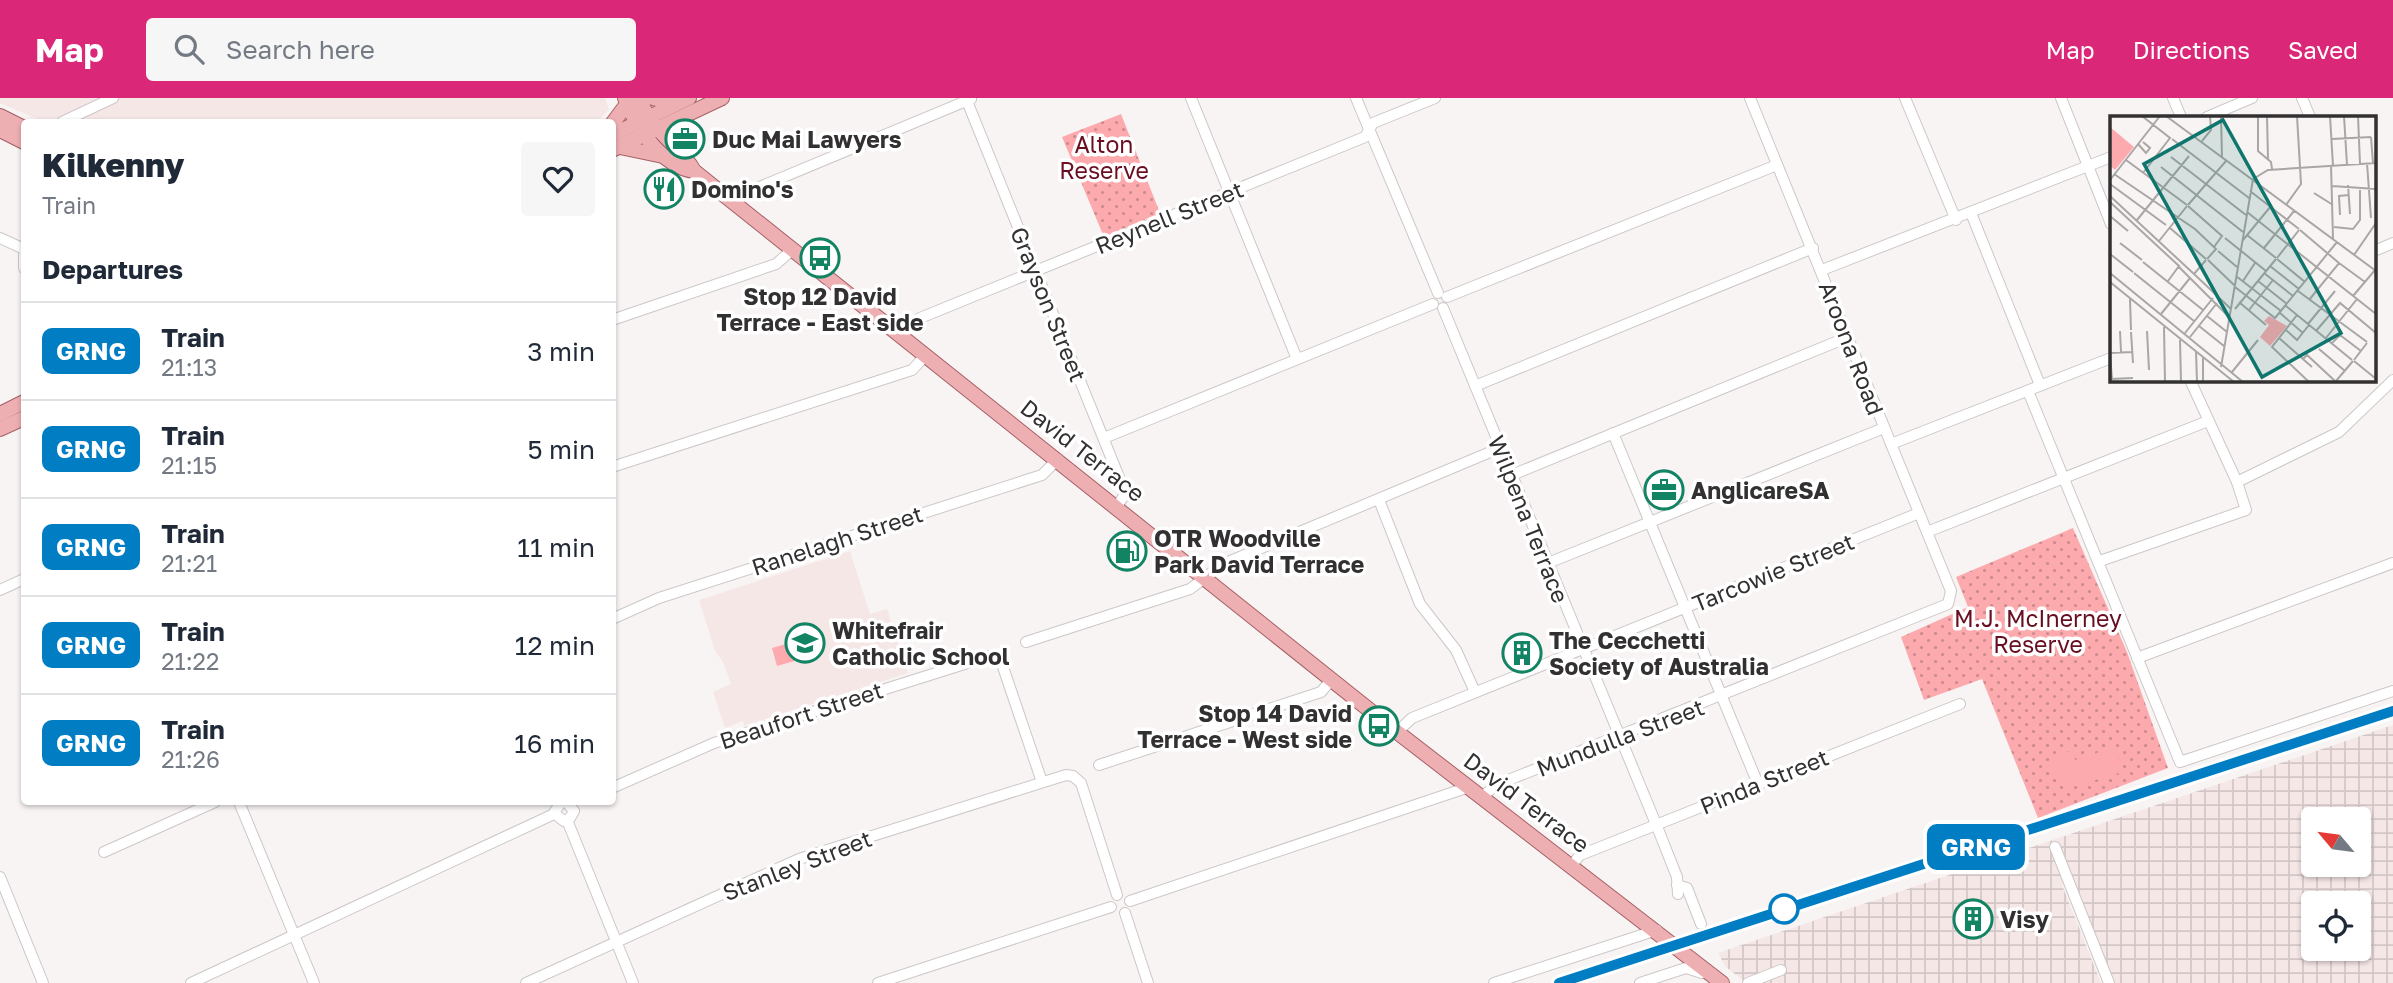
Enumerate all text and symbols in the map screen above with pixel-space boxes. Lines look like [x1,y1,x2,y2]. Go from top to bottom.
search box [146,18,636,81]
text: Map [35,30,104,69]
icon: search [170,30,208,68]
text: Search here [226,34,375,65]
text: Map [2046,35,2095,64]
text: Directions [2133,35,2250,64]
text: Saved [2288,35,2358,64]
inset map [2110,116,2376,382]
office icon: Duc Mai Lawyers [664,118,706,160]
place label: Duc Mai Lawyers [712,125,902,153]
park label: Alton Reserve [1059,130,1149,184]
button: heart [521,142,595,216]
text: Kilkenny [42,145,185,184]
restaurant icon: Domino's [643,168,685,210]
place label: Domino's [691,175,794,203]
street label: Reynell Street [1091,175,1247,259]
text: Train [42,191,96,219]
street label: Grayson Street [1005,223,1093,385]
bus stop icon: Stop 12 David Terrace - East side [799,237,841,279]
text: Departures [42,254,183,285]
street label: Aroona Road [1814,277,1890,419]
place label: Stop 12 David Terrace - East side [717,282,923,336]
text: Train [161,322,225,353]
text: GRNG [56,336,126,365]
text: 3 min [527,336,595,367]
text: 21:13 [161,353,217,381]
street label: David Terrace [1015,393,1151,507]
text: Train [161,420,225,451]
street label: Wilpena Terrace [1483,431,1575,607]
text: GRNG [56,434,126,463]
text: 5 min [527,434,595,465]
text: 21:15 [161,451,217,479]
office icon: AnglicareSA [1643,469,1685,511]
place label: AnglicareSA [1691,476,1830,504]
street label: Ranelagh Street [748,499,926,581]
text: Train [161,518,225,549]
place label: OTR Woodville Park David Terrace [1154,524,1364,578]
street label: Tarcowie Street [1688,527,1858,617]
fuel station icon: OTR Woodville Park David Terrace [1106,530,1148,572]
text: GRNG [56,532,126,561]
text: 11 min [517,532,595,563]
text: 21:21 [161,549,217,577]
park label: M.J. McInerney Reserve [1954,604,2122,658]
text: Train [161,616,225,647]
place label: Whitefrair Catholic School [832,616,1010,670]
school or university icon: Whitefrair Catholic School [784,622,826,664]
place label: The Cecchetti Society of Australia [1549,626,1769,680]
text: GRNG [56,630,126,659]
text: 12 min [515,630,595,661]
building icon: The Cecchetti Society of Australia [1501,632,1543,674]
text: 21:22 [161,647,219,675]
street label: Beaufort Street [716,675,886,755]
street label: Mundulla Street [1532,692,1708,782]
place label: Stop 14 David Terrace - West side [1137,699,1352,753]
bus stop icon: Stop 14 David Terrace - West side [1358,705,1400,747]
text: Train [161,714,225,745]
text: GRNG [56,728,126,757]
text: 16 min [514,728,595,759]
street label: Pinda Street [1696,742,1832,820]
text: 21:26 [161,745,220,773]
street label: David Terrace [1459,746,1595,858]
north arrow [2301,807,2371,877]
map controls [2301,807,2371,961]
street label: Stanley Street [719,824,875,906]
line badge: GRNG [1927,824,2025,870]
text: GRNG [1941,832,2011,861]
button: locate [2301,891,2371,961]
unlabelled marker [1769,894,1799,924]
building icon: Visy [1952,898,1994,940]
place label: Visy [2000,905,2049,933]

